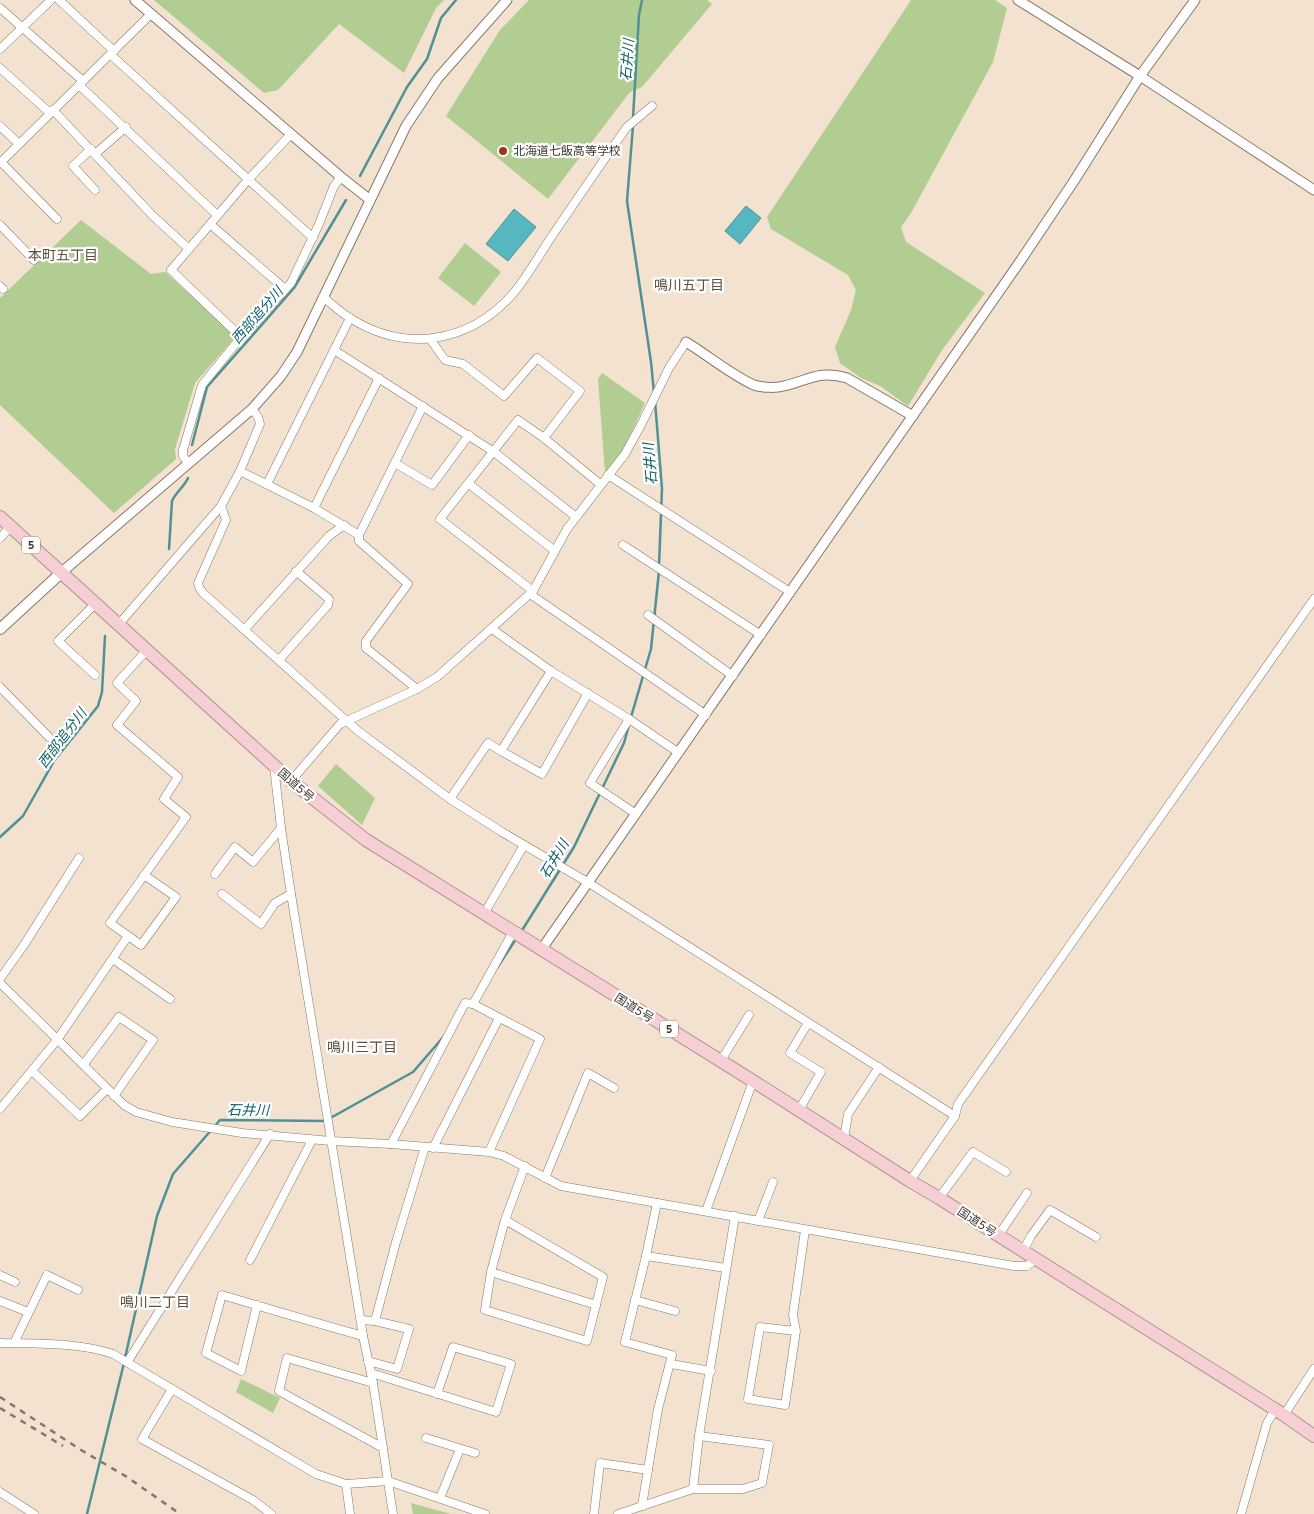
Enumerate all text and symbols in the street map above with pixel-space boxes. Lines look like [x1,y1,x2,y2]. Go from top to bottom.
water label: 石井川 [619,37,639,82]
place label: 北海道七飯高等学校 [513,144,621,160]
marker: 北海道七飯高等学校 [497,145,509,157]
district label: 本町五丁目 [28,248,98,265]
district label: 鳴川五丁目 [654,278,724,295]
water label: 西部追分川 [229,282,289,348]
water label: 石井川 [641,440,662,486]
road number: 5 [22,536,40,554]
water label: 西部追分川 [35,704,92,772]
street label: 国道5号 [274,765,317,806]
water label: 石井川 [537,836,574,882]
street label: 国道5号 [611,991,656,1027]
road number: 5 [660,1021,678,1038]
district label: 鳴川三丁目 [327,1040,397,1057]
water label: 石井川 [227,1103,271,1120]
street label: 国道5号 [954,1204,999,1241]
district label: 鳴川二丁目 [120,1295,190,1312]

